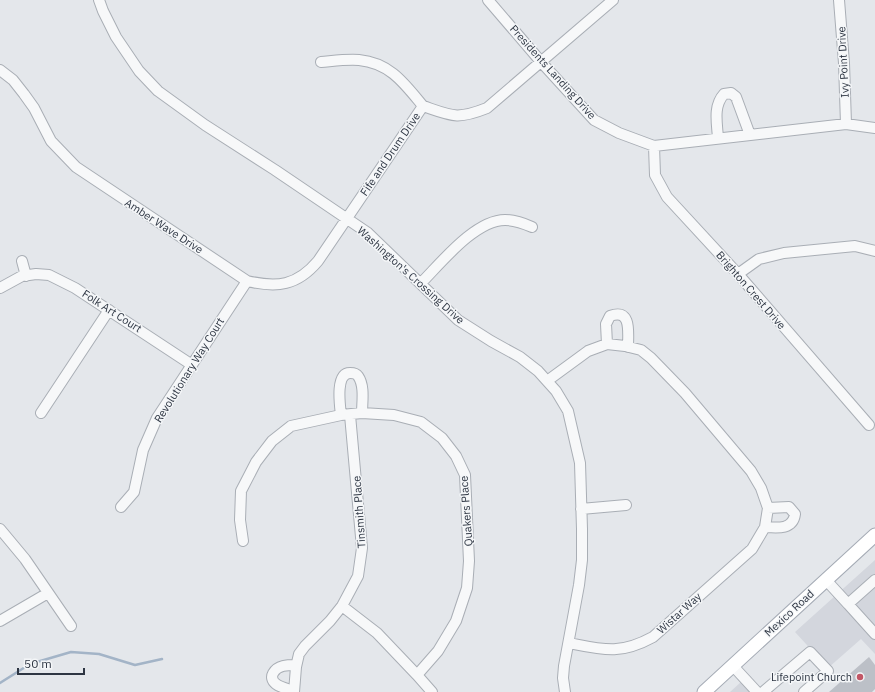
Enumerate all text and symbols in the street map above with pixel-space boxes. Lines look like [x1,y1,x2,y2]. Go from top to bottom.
street label: Presidents Landing Drive [507,22,599,122]
street label: Ivy Point Drive [834,26,852,98]
street label: Fife and Drum Drive [357,110,423,198]
street label: Amber Wave Drive [122,195,206,257]
street label: Washington's Crossing Drive [355,223,467,327]
street label: Brighton Crest Drive [713,248,789,332]
street label: Folk Art Court [80,287,145,336]
street label: Revolutionary Way Court [151,315,227,425]
street label: Tinsmith Place [349,475,369,549]
street label: Quakers Place [457,475,475,547]
street label: Mexico Road [761,587,817,639]
street label: Wistar Way [654,589,705,637]
scale bar [18,650,84,676]
text: 50 m [24,656,52,671]
place label: Lifepoint Church [771,670,852,684]
marker: Lifepoint Church [855,672,865,682]

